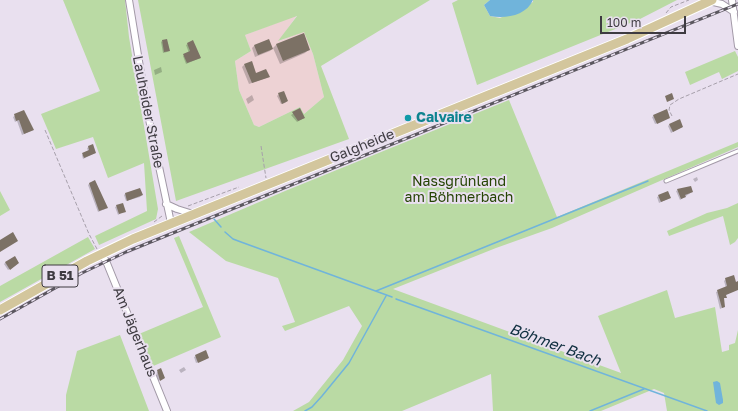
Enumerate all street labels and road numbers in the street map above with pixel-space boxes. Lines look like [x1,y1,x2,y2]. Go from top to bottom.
street label: Lauheider Straße [129,54,167,170]
street label: Galgheide [327,125,397,167]
road number: B 51 [42,265,78,287]
street label: Am Jägerhaus [109,285,161,379]

